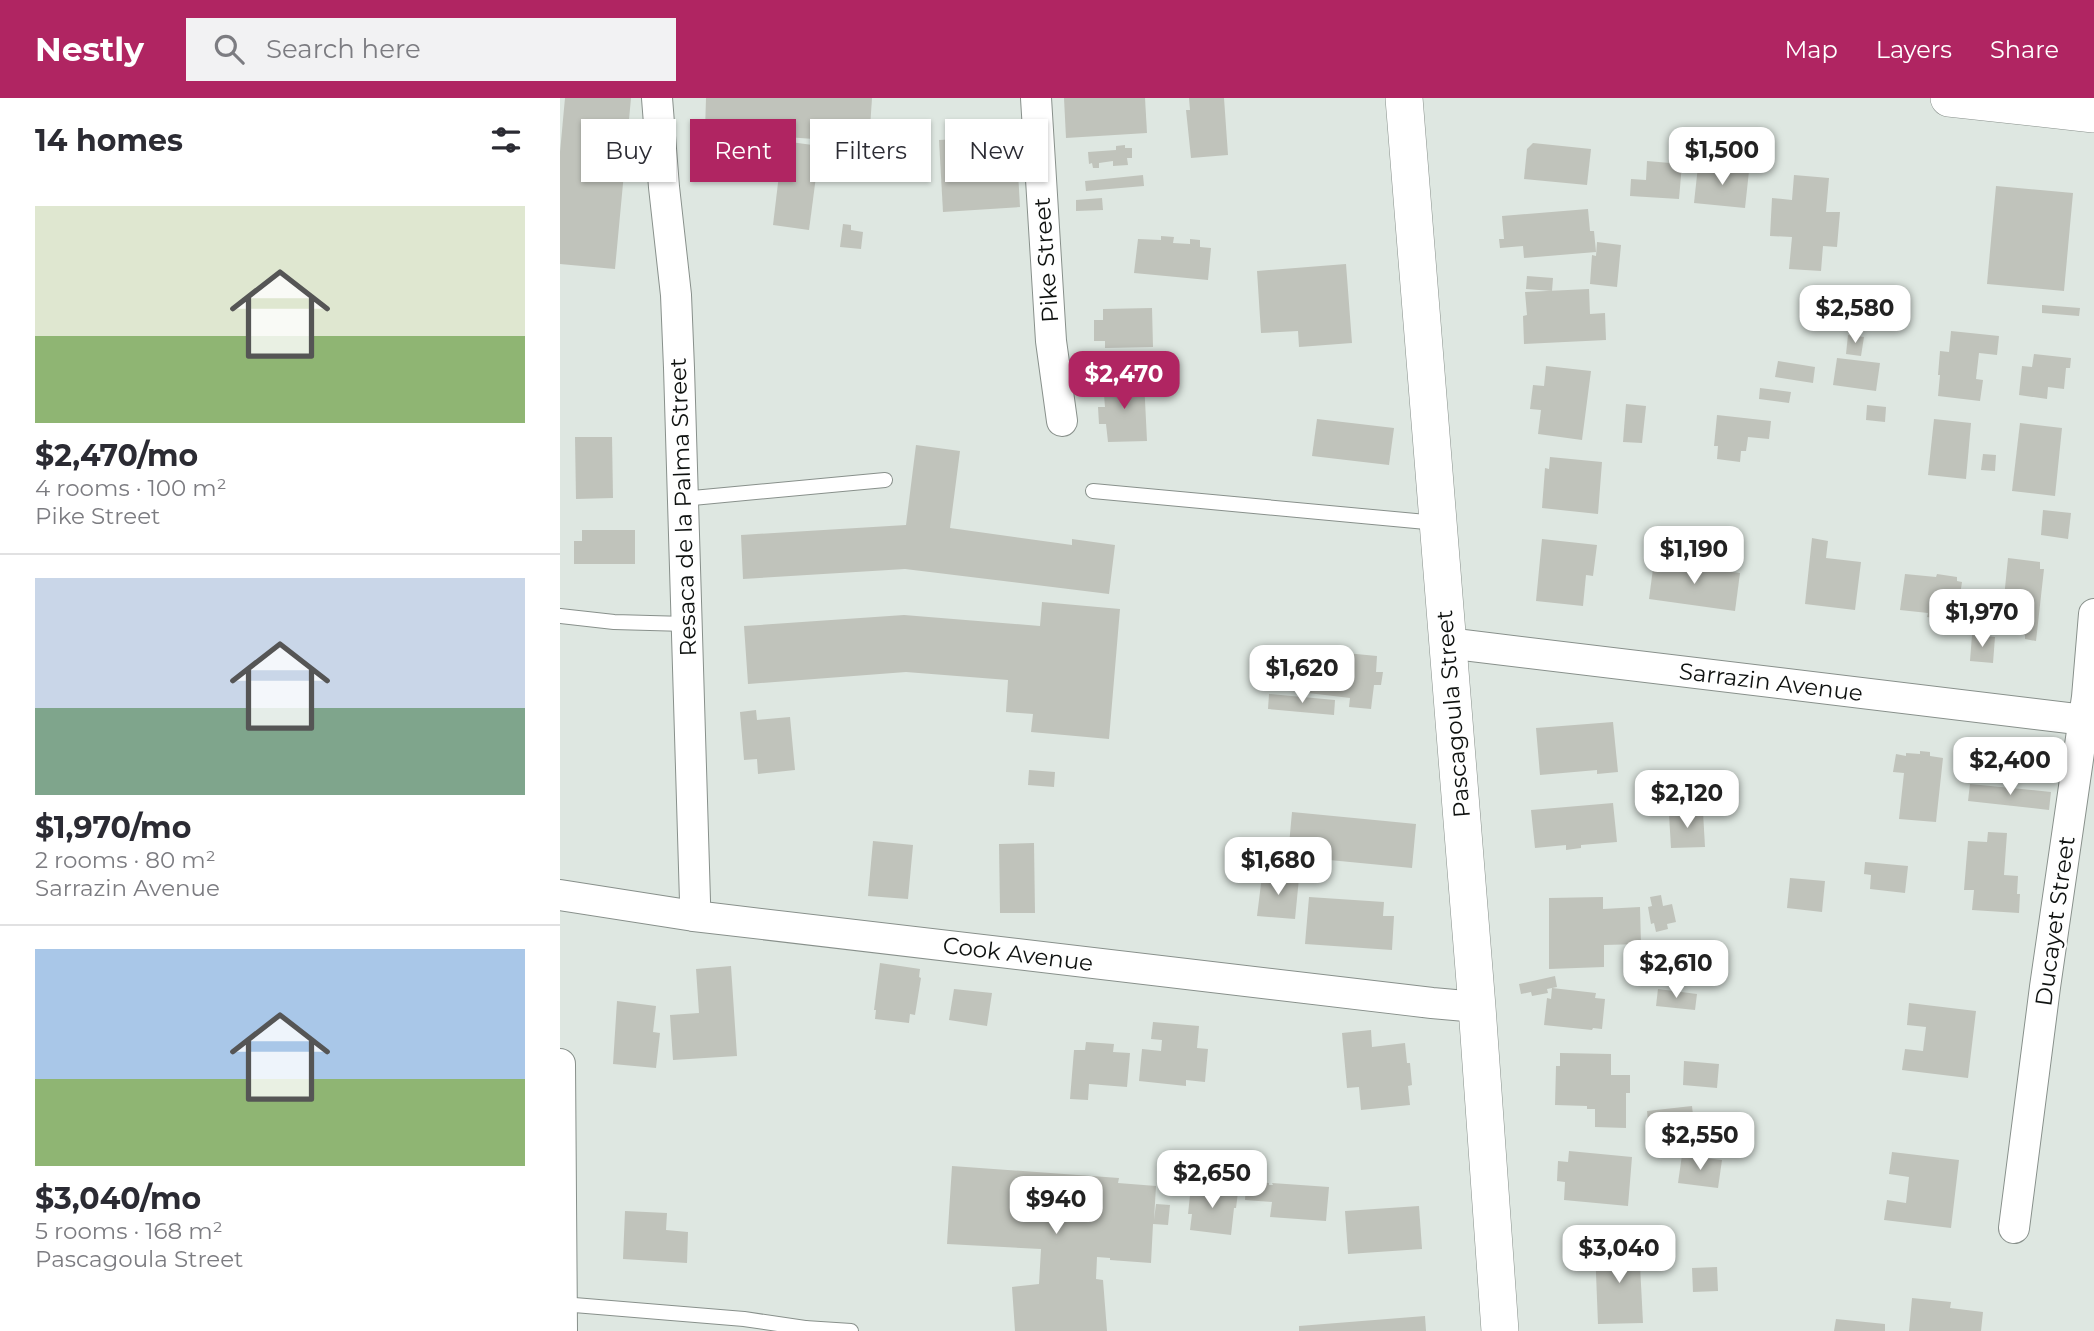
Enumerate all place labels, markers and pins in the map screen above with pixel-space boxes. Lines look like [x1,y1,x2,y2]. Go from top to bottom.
pin: $1,500 [1665,127,1779,187]
pin: $2,580 [1798,286,1912,345]
pin: $2,470 [1067,352,1181,411]
pin: $1,190 [1637,526,1751,586]
pin: $1,970 [1925,589,2039,649]
pin: $1,620 [1245,646,1359,705]
pin: $2,400 [1953,738,2067,797]
pin: $2,120 [1630,770,1744,830]
pin: $1,680 [1221,838,1335,897]
pin: $2,610 [1619,940,1733,1000]
pin: $2,550 [1643,1112,1757,1172]
pin: $2,650 [1155,1150,1269,1210]
pin: $940 [1015,1176,1097,1236]
pin: $3,040 [1562,1226,1676,1285]

